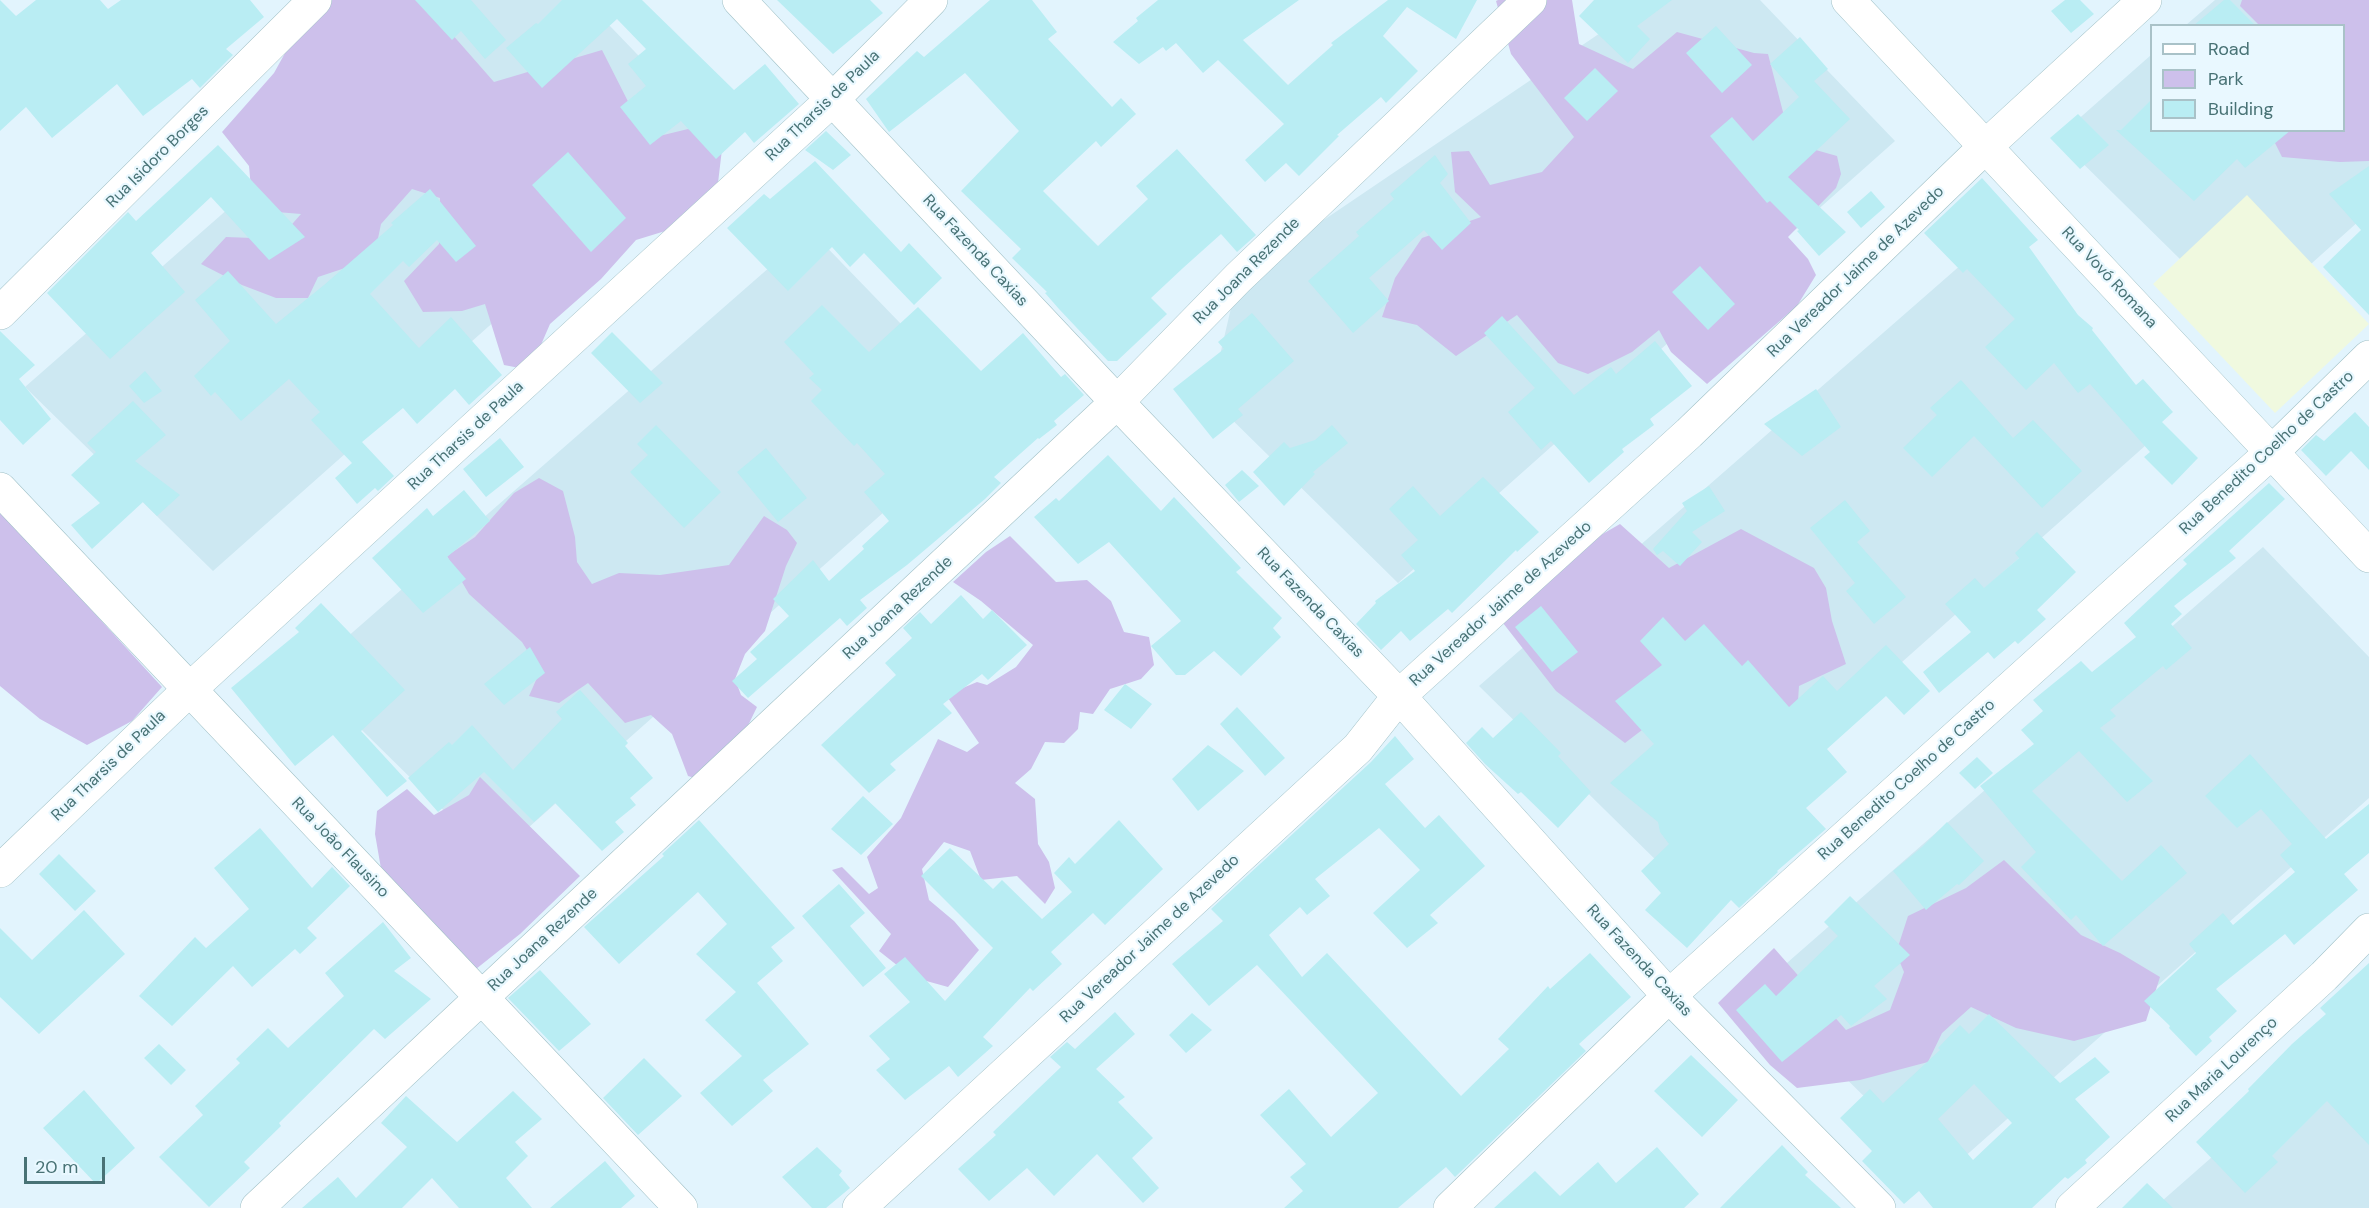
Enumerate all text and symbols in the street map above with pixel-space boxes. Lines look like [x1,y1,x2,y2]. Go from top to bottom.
legend [2150,24,2345,132]
text: Road [2208,37,2250,61]
street label: Rua Tharsis de Paula [762,47,884,165]
text: Park [2208,67,2244,91]
text: Building [2208,97,2273,121]
street label: Rua Isidoro Borges [103,102,213,212]
street label: Rua Vereador Jaime de Azevedo [1764,182,1948,362]
street label: Rua Fazenda Caxias [918,191,1032,311]
street label: Rua Joana Rezende [1190,214,1304,328]
street label: Rua Vovó Romana [2057,223,2161,333]
street label: Rua Benedito Coelho de Castro [2176,367,2358,539]
street label: Rua Tharsis de Paula [404,377,528,495]
street label: Rua Vereador Jaime de Azevedo [1406,517,1596,691]
street label: Rua Fazenda Caxias [1253,544,1367,662]
street label: Rua Joana Rezende [839,552,957,664]
street label: Rua Benedito Coelho de Castro [1815,695,1999,865]
street label: Rua Tharsis de Paula [48,707,170,825]
street label: Rua João Flausino [287,794,393,902]
street label: Rua Vereador Jaime de Azevedo [1056,851,1244,1027]
street label: Rua Joana Rezende [484,884,602,996]
street label: Rua Fazenda Caxias [1582,901,1696,1021]
street label: Rua Maria Lourenço [2162,1013,2282,1127]
scale bar [27,1145,108,1183]
text: 20 m [35,1155,78,1179]

